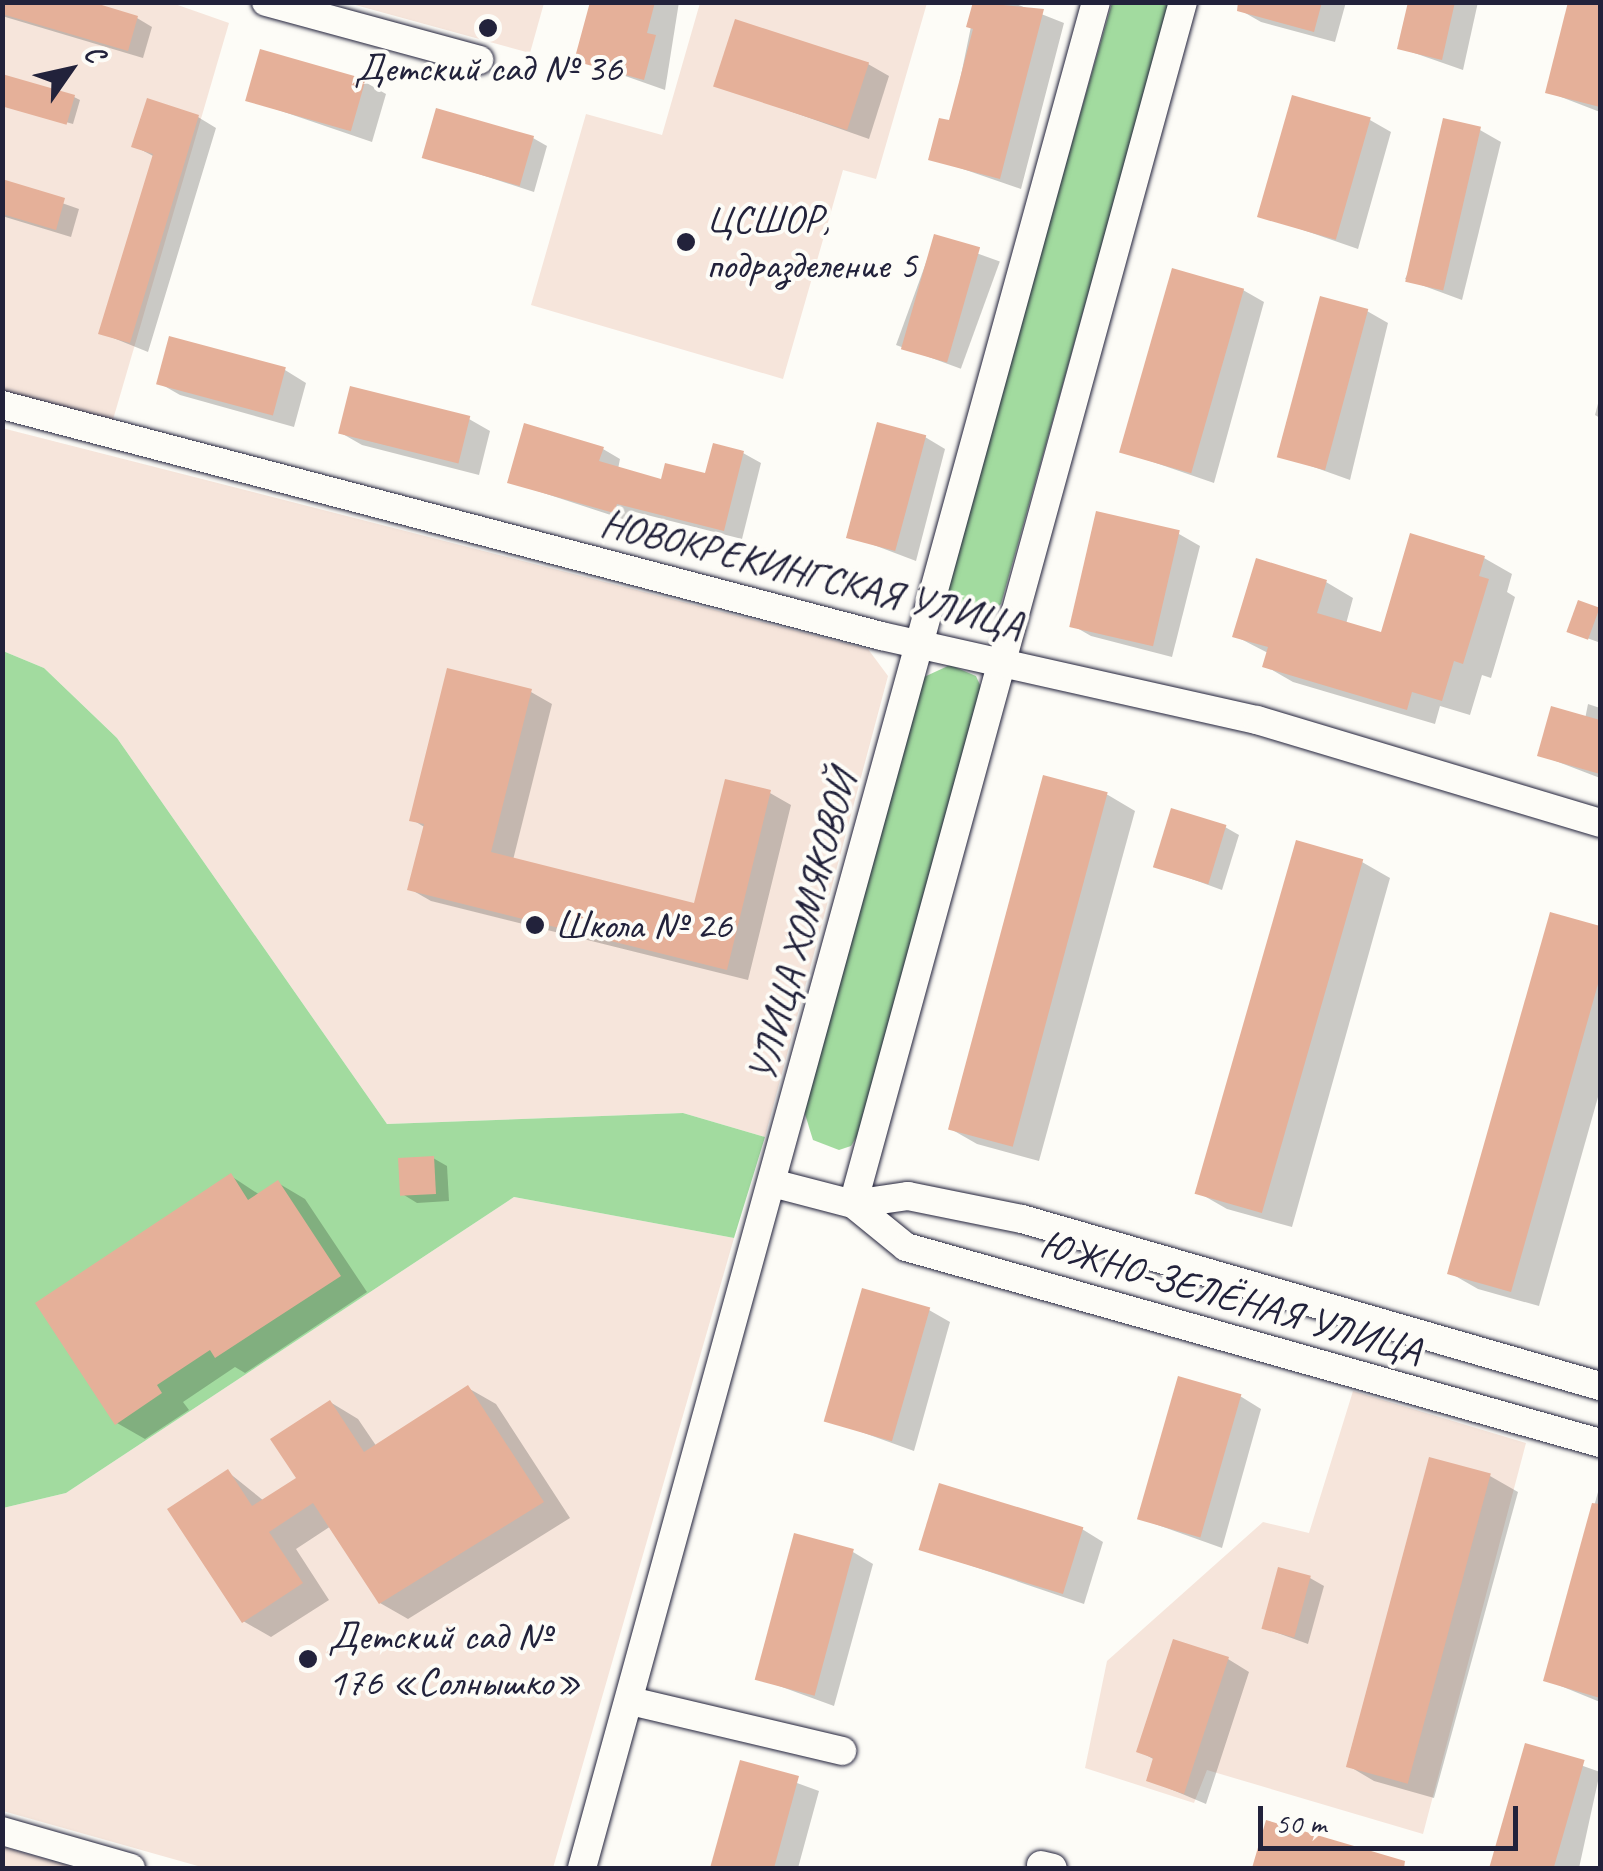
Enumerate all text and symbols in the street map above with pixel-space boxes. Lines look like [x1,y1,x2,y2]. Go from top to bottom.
marker: Детский сад № 36 [477,17,499,39]
north arrow [20,20,120,120]
text: С [77,37,114,68]
place label: Детский сад № 36 [354,44,622,92]
place label: ЦСШОР, подразделение 5 [706,195,917,289]
marker: ЦСШОР, подразделение 5 [675,231,697,253]
street label: НОВОКРЕКИНГСКАЯ УЛИЦА [596,498,1028,650]
street label: УЛИЦА ХОМЯКОВОЙ [737,765,867,1087]
place label: Школа № 26 [555,901,732,949]
marker: Школа № 26 [524,914,546,936]
street label: ЮЖНО-ЗЕЛЁНАЯ УЛИЦА [1035,1220,1427,1374]
place label: Детский сад № 176 «Солнышко» [328,1612,581,1706]
marker: Детский сад № 176 «Солнышко» [297,1648,319,1670]
scale bar [1263,1786,1523,1848]
text: 50 m [1275,1804,1326,1842]

